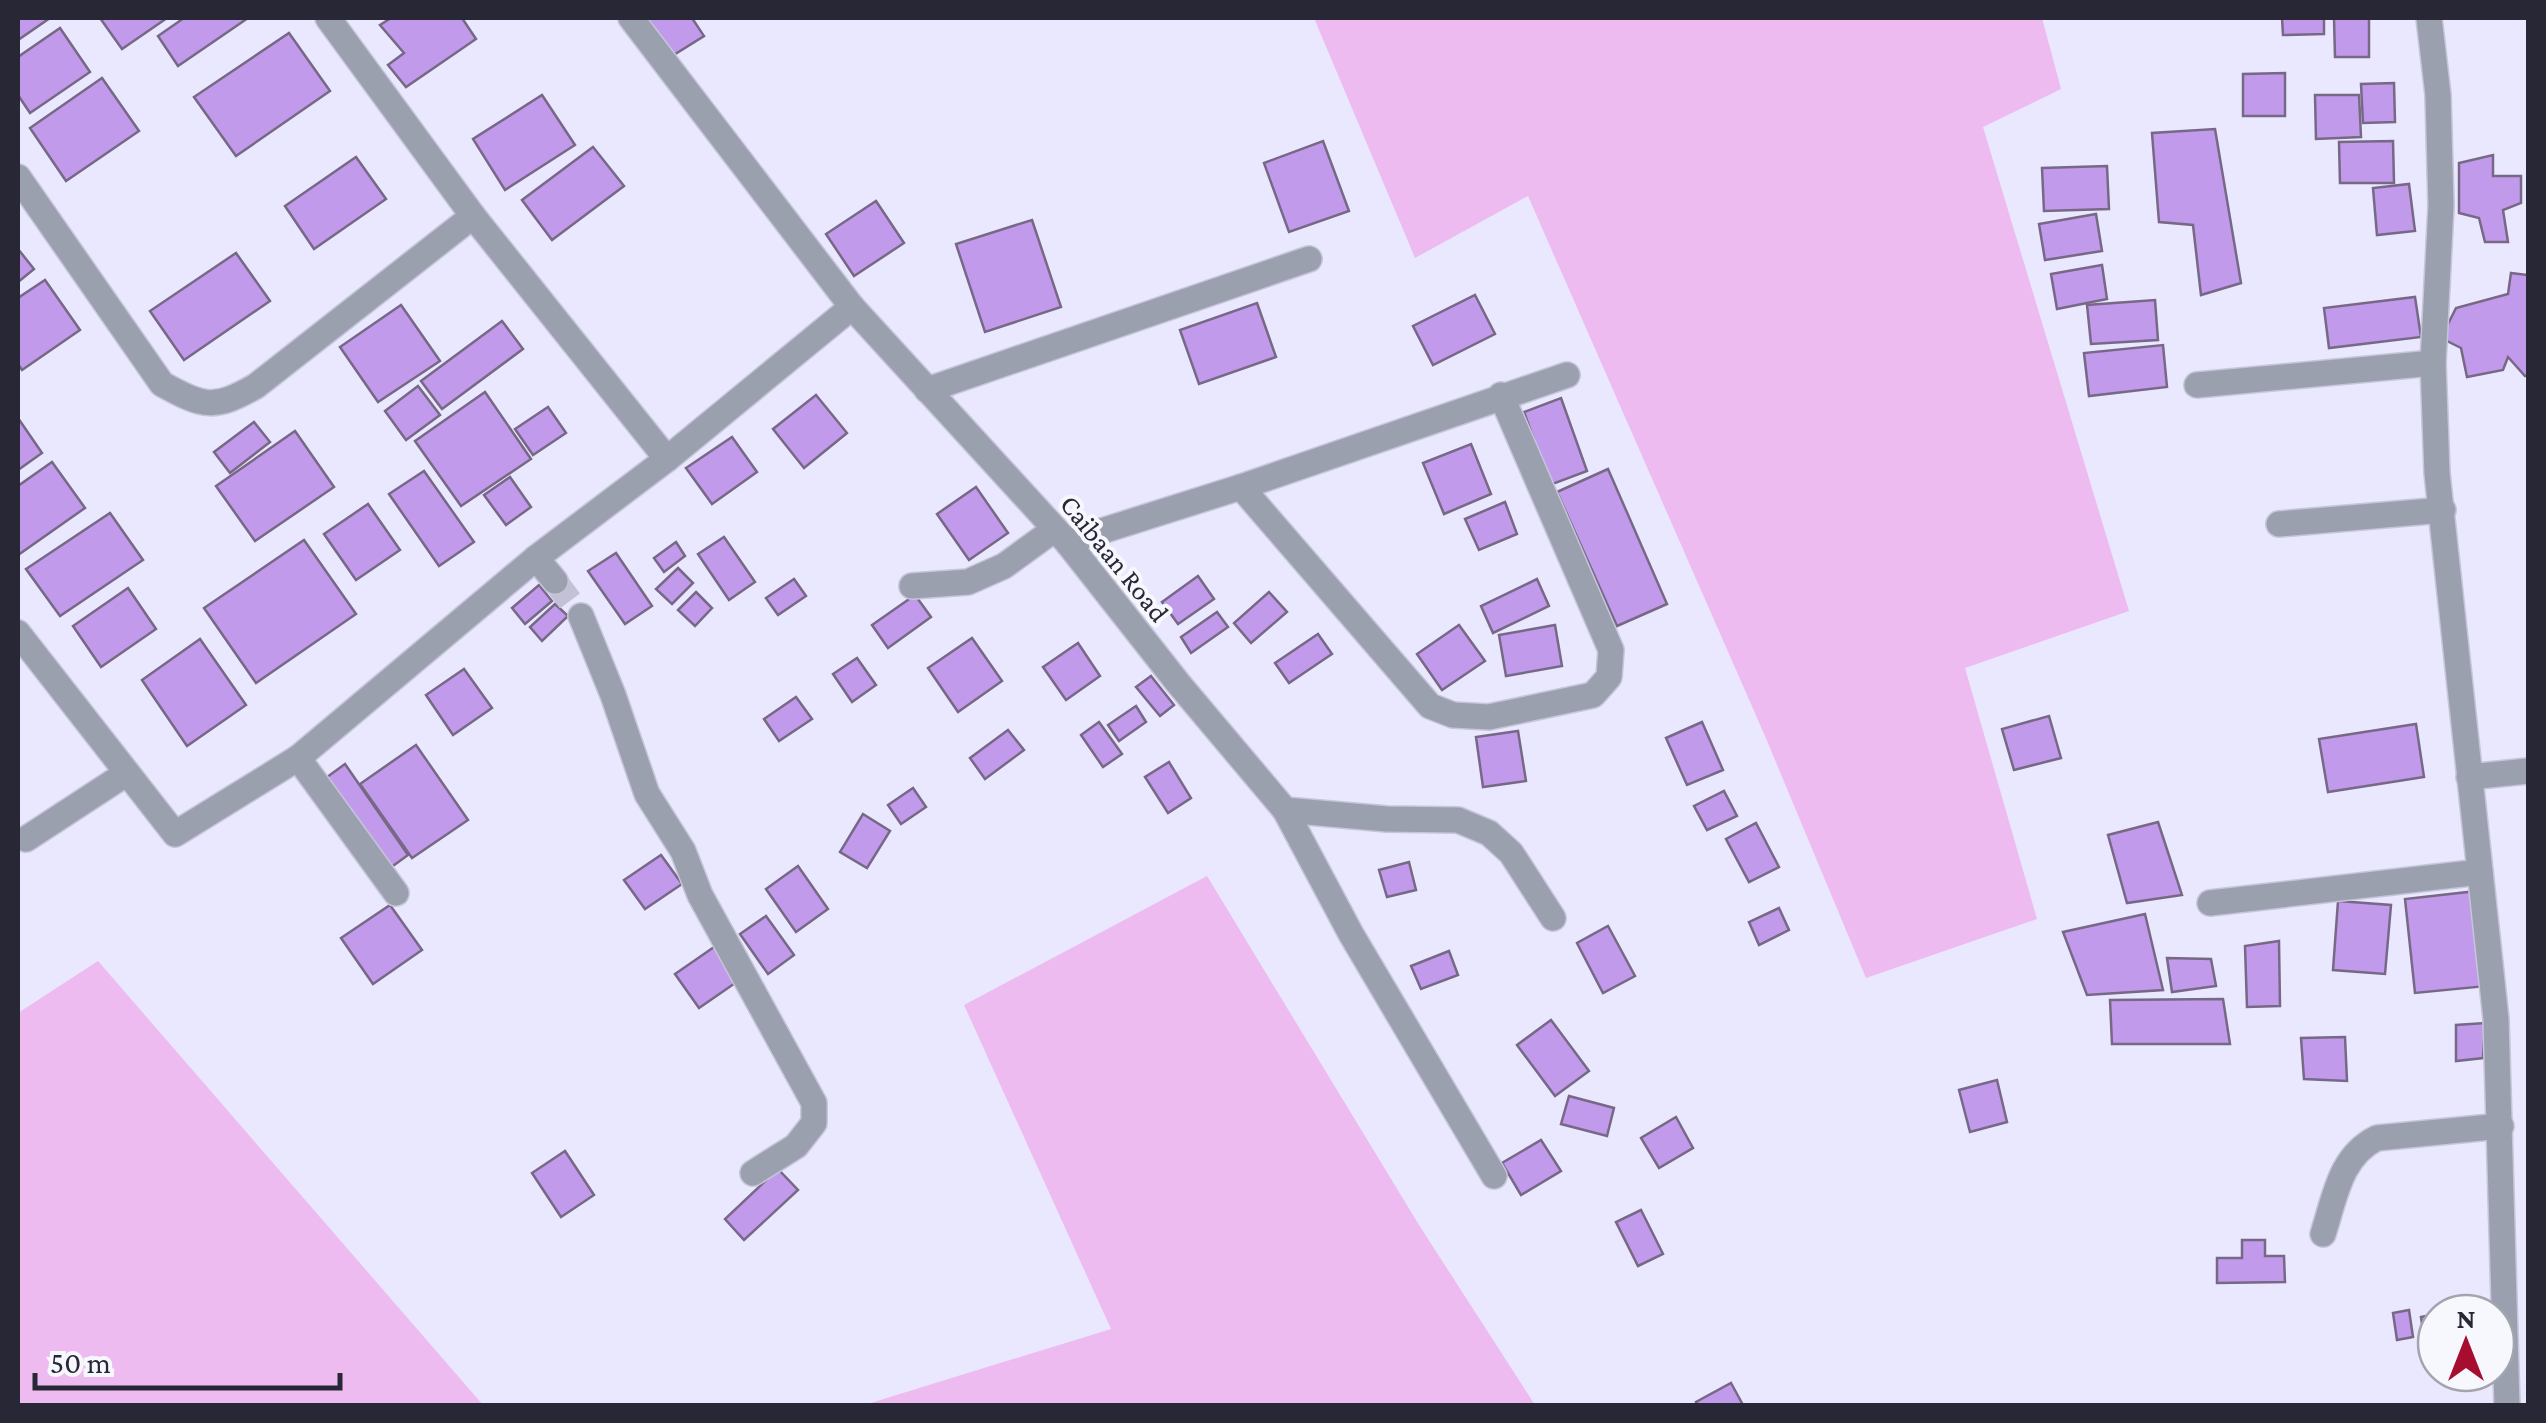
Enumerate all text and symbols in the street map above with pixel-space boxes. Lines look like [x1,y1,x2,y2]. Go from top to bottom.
street label: Caibaan Road [1054,489,1175,628]
north arrow [2416,1293,2516,1393]
text: N [2456,1303,2476,1334]
scale bar [35,1328,340,1390]
text: 50 m [50,1346,111,1379]

